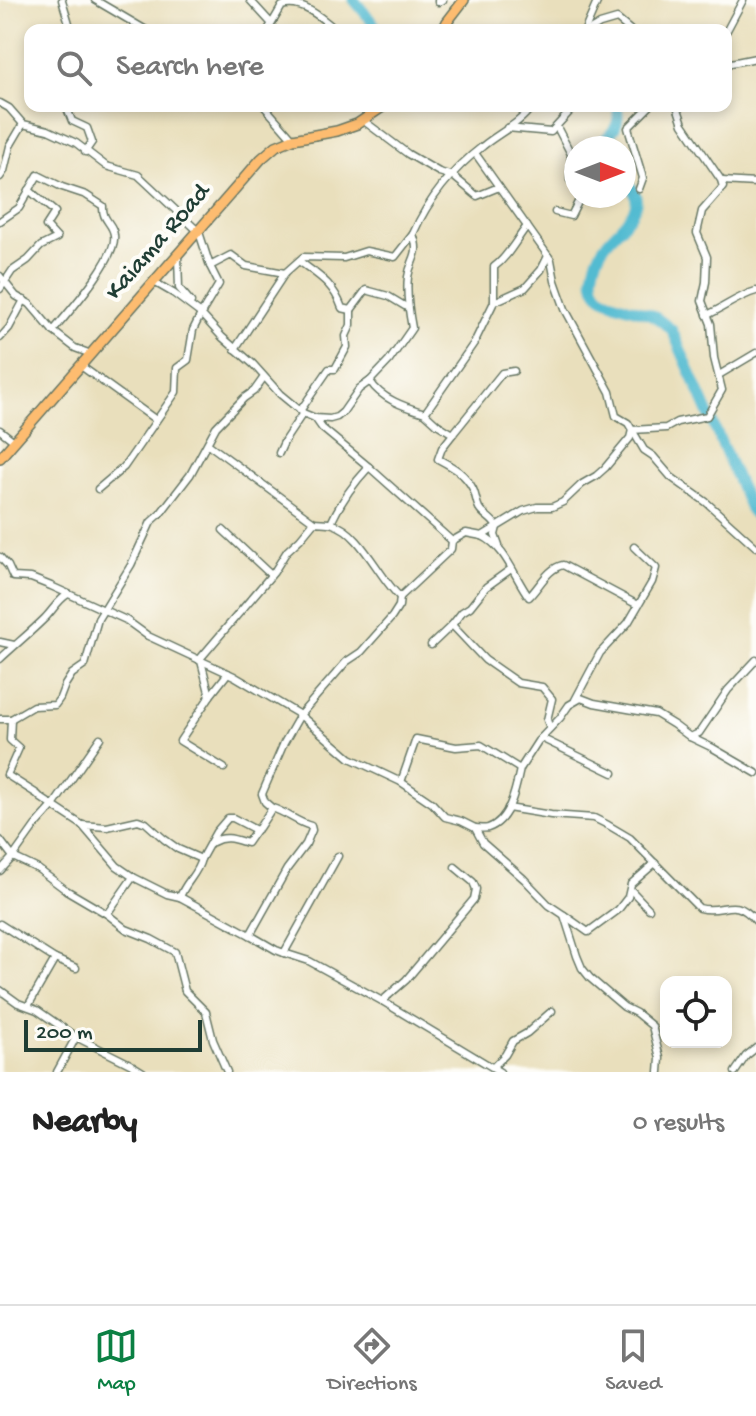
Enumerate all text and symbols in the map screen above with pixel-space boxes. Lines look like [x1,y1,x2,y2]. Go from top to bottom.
search box [24,24,732,112]
icon: search [52,46,96,90]
text: Search here [116,51,264,86]
north arrow [564,136,636,208]
street label: Kaiama Road [100,177,219,308]
map controls [660,976,732,1048]
button: locate [660,976,732,1048]
scale bar [24,1016,202,1052]
text: 200 m [36,1021,93,1047]
text: Nearby [32,1104,137,1144]
text: 0 results [633,1109,724,1140]
tab: Map [94,1324,138,1398]
tab: Directions [327,1324,417,1398]
tab: Saved [605,1324,662,1398]

